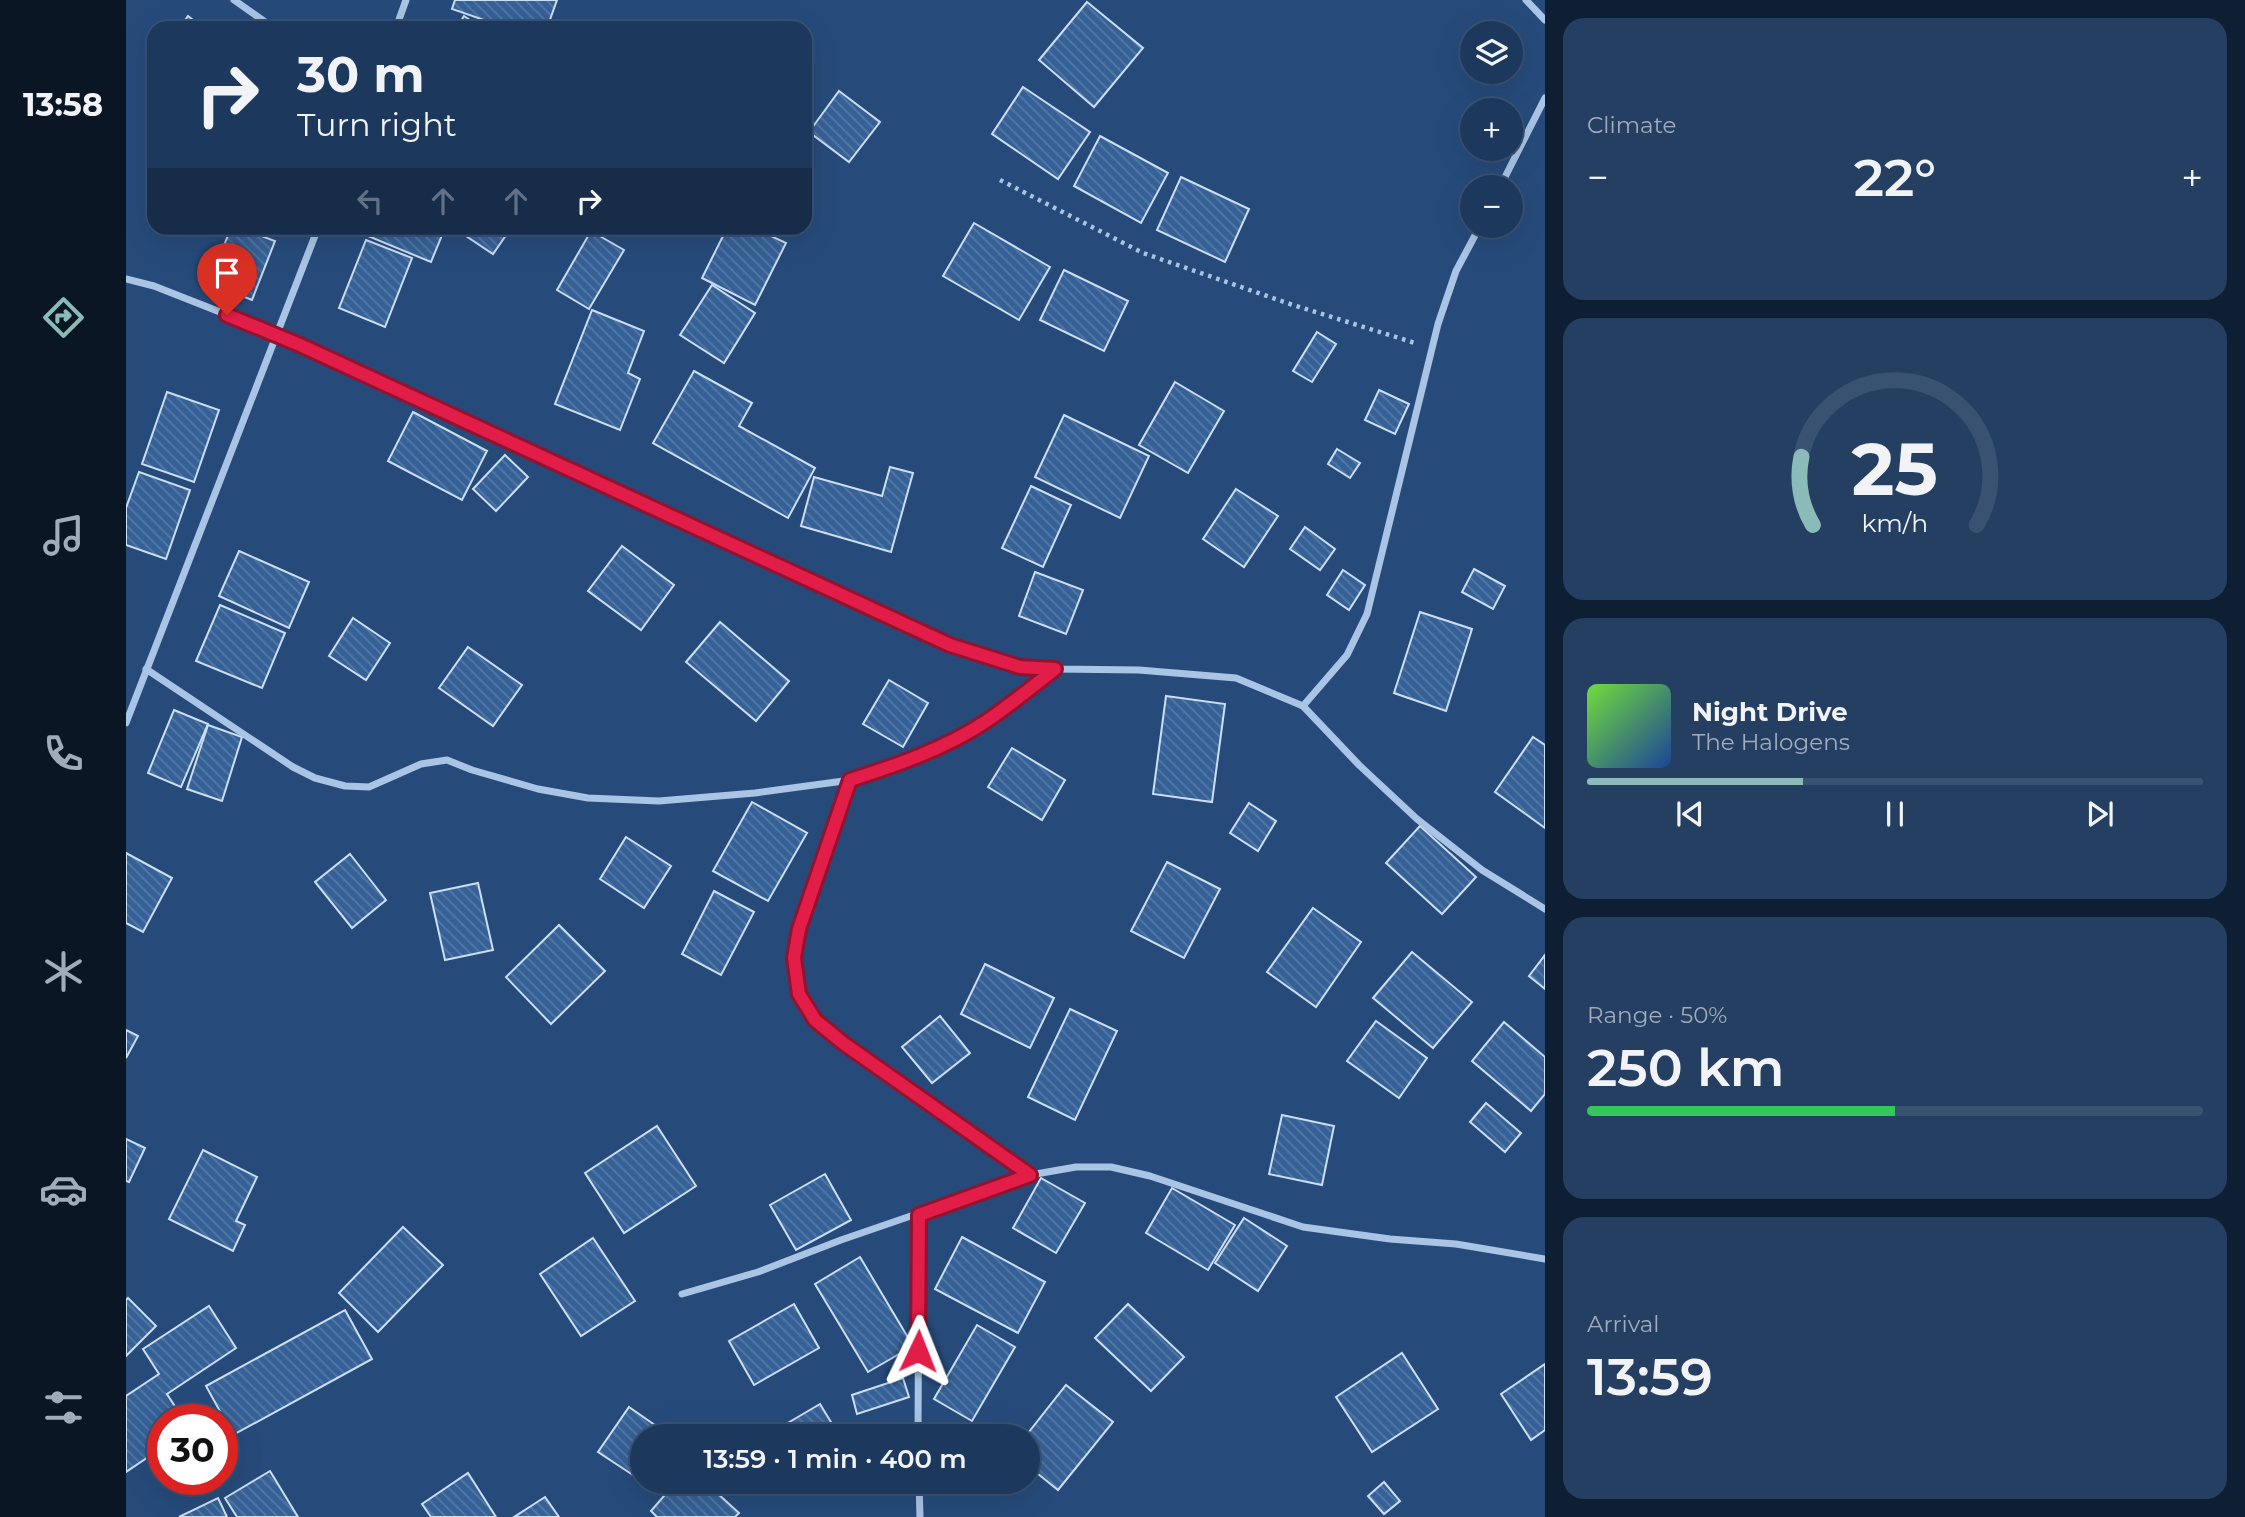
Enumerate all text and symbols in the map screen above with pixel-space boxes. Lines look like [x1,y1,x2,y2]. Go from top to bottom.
map controls [1460,21,1523,238]
button: layers [1460,21,1523,84]
text: 30 m [297,45,425,104]
icon: right [182,49,273,140]
text: 13:58 [23,85,103,124]
button: + [1460,98,1523,161]
text: Turn right [297,105,457,144]
text: Climate [1587,111,1676,139]
text: 22° [1854,146,1936,209]
text: − [1587,154,1609,201]
text: + [2181,154,2203,201]
button: − [1460,175,1523,238]
icon: left [351,182,389,220]
icon: ahead [424,182,462,220]
icon: ahead [497,182,535,220]
icon: right [570,182,608,220]
pin [197,243,257,315]
icon: arrive [208,254,246,292]
icon: directions [39,293,88,342]
text: 25 [1852,425,1938,513]
text: km/h [1862,507,1928,537]
icon: music [39,511,88,560]
text: Night Drive [1692,696,1848,728]
text: The Halogens [1692,728,1850,756]
icon: phone [39,729,88,778]
icon: previous [1671,795,1709,833]
icon: pause [1876,795,1914,833]
icon: next [2081,795,2119,833]
icon: climate [39,947,88,996]
text: Range · 50% [1587,1001,1727,1029]
text: 250 km [1587,1036,1785,1099]
icon: car [39,1165,88,1214]
text: Arrival [1587,1310,1660,1338]
position arrow [881,1314,955,1388]
text: 13:59 [1587,1345,1713,1408]
icon: filters [39,1383,88,1432]
speed limit sign: 30 [147,1404,238,1495]
text: 13:59 · 1 min · 400 m [703,1443,967,1475]

